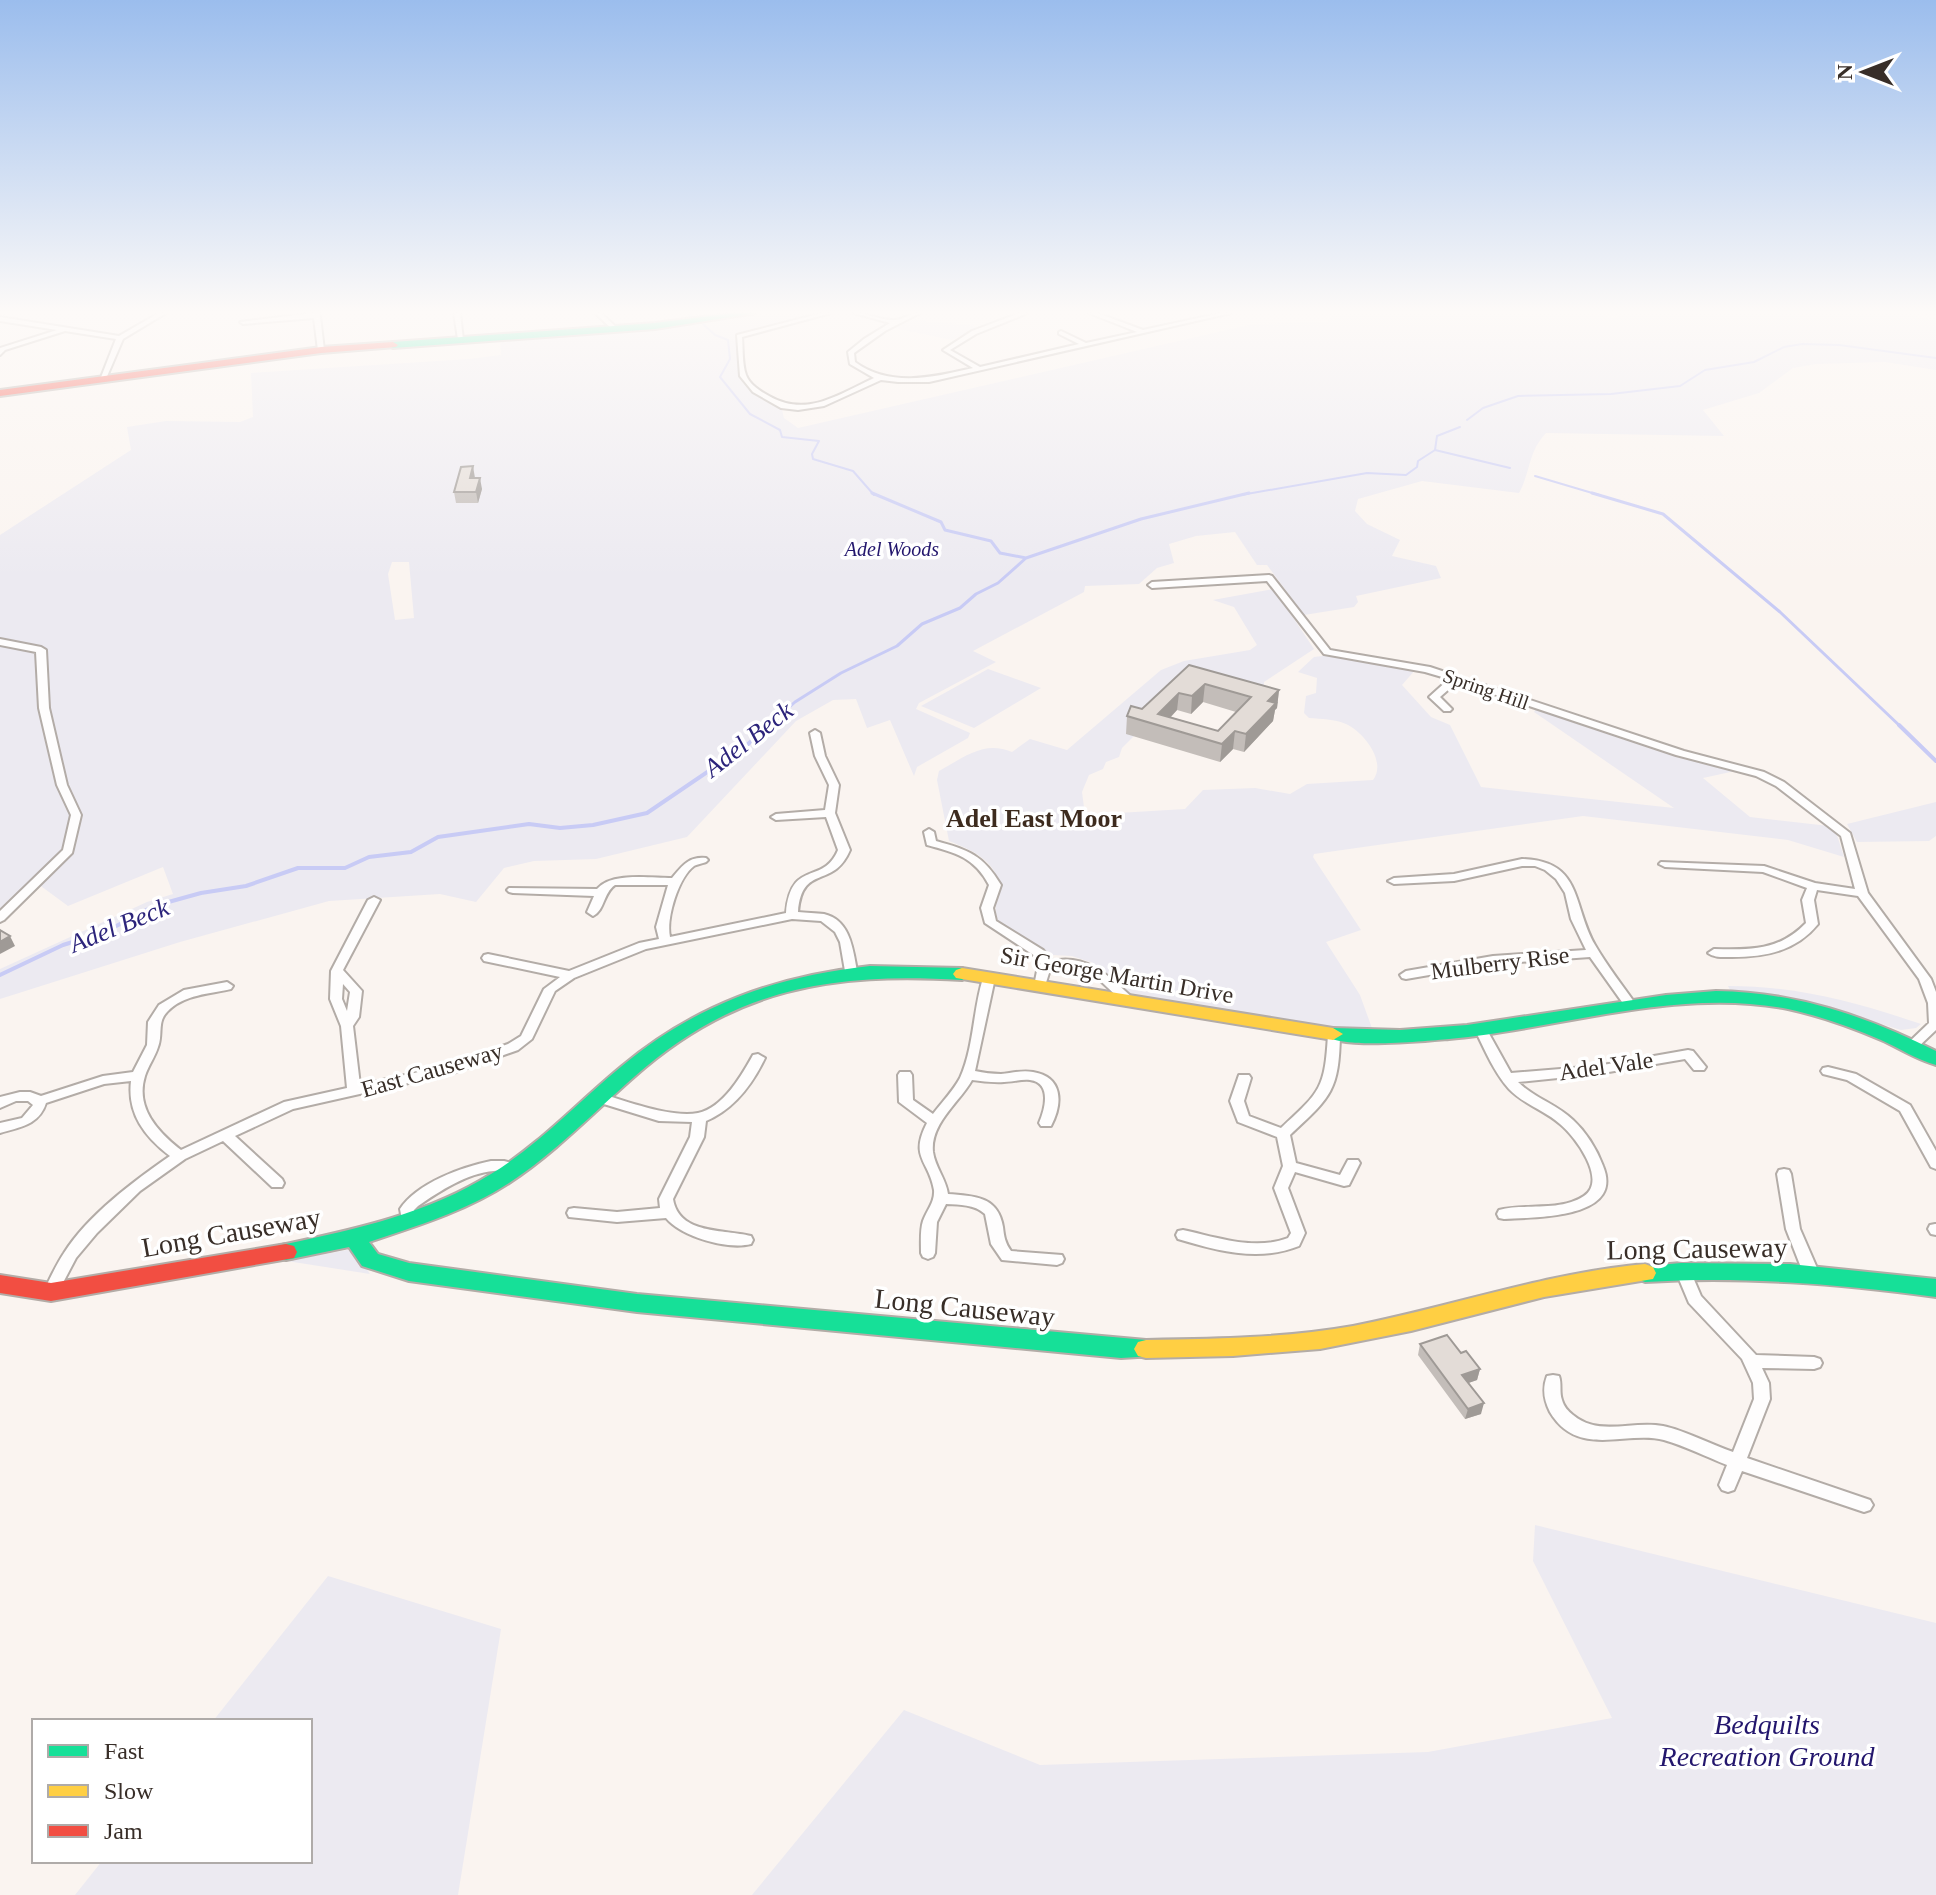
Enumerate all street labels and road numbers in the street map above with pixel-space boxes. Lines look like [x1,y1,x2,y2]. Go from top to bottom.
street label: Spring Hill [1440,664,1532,715]
street label: Sir George Martin Drive [998,942,1236,1008]
street label: Mulberry Rise [1429,942,1571,984]
street label: East Causeway [358,1037,506,1103]
street label: Adel Vale [1557,1047,1655,1085]
street label: Long Causeway [139,1201,323,1263]
street label: Long Causeway [1606,1231,1788,1266]
street label: Long Causeway [873,1283,1057,1332]

